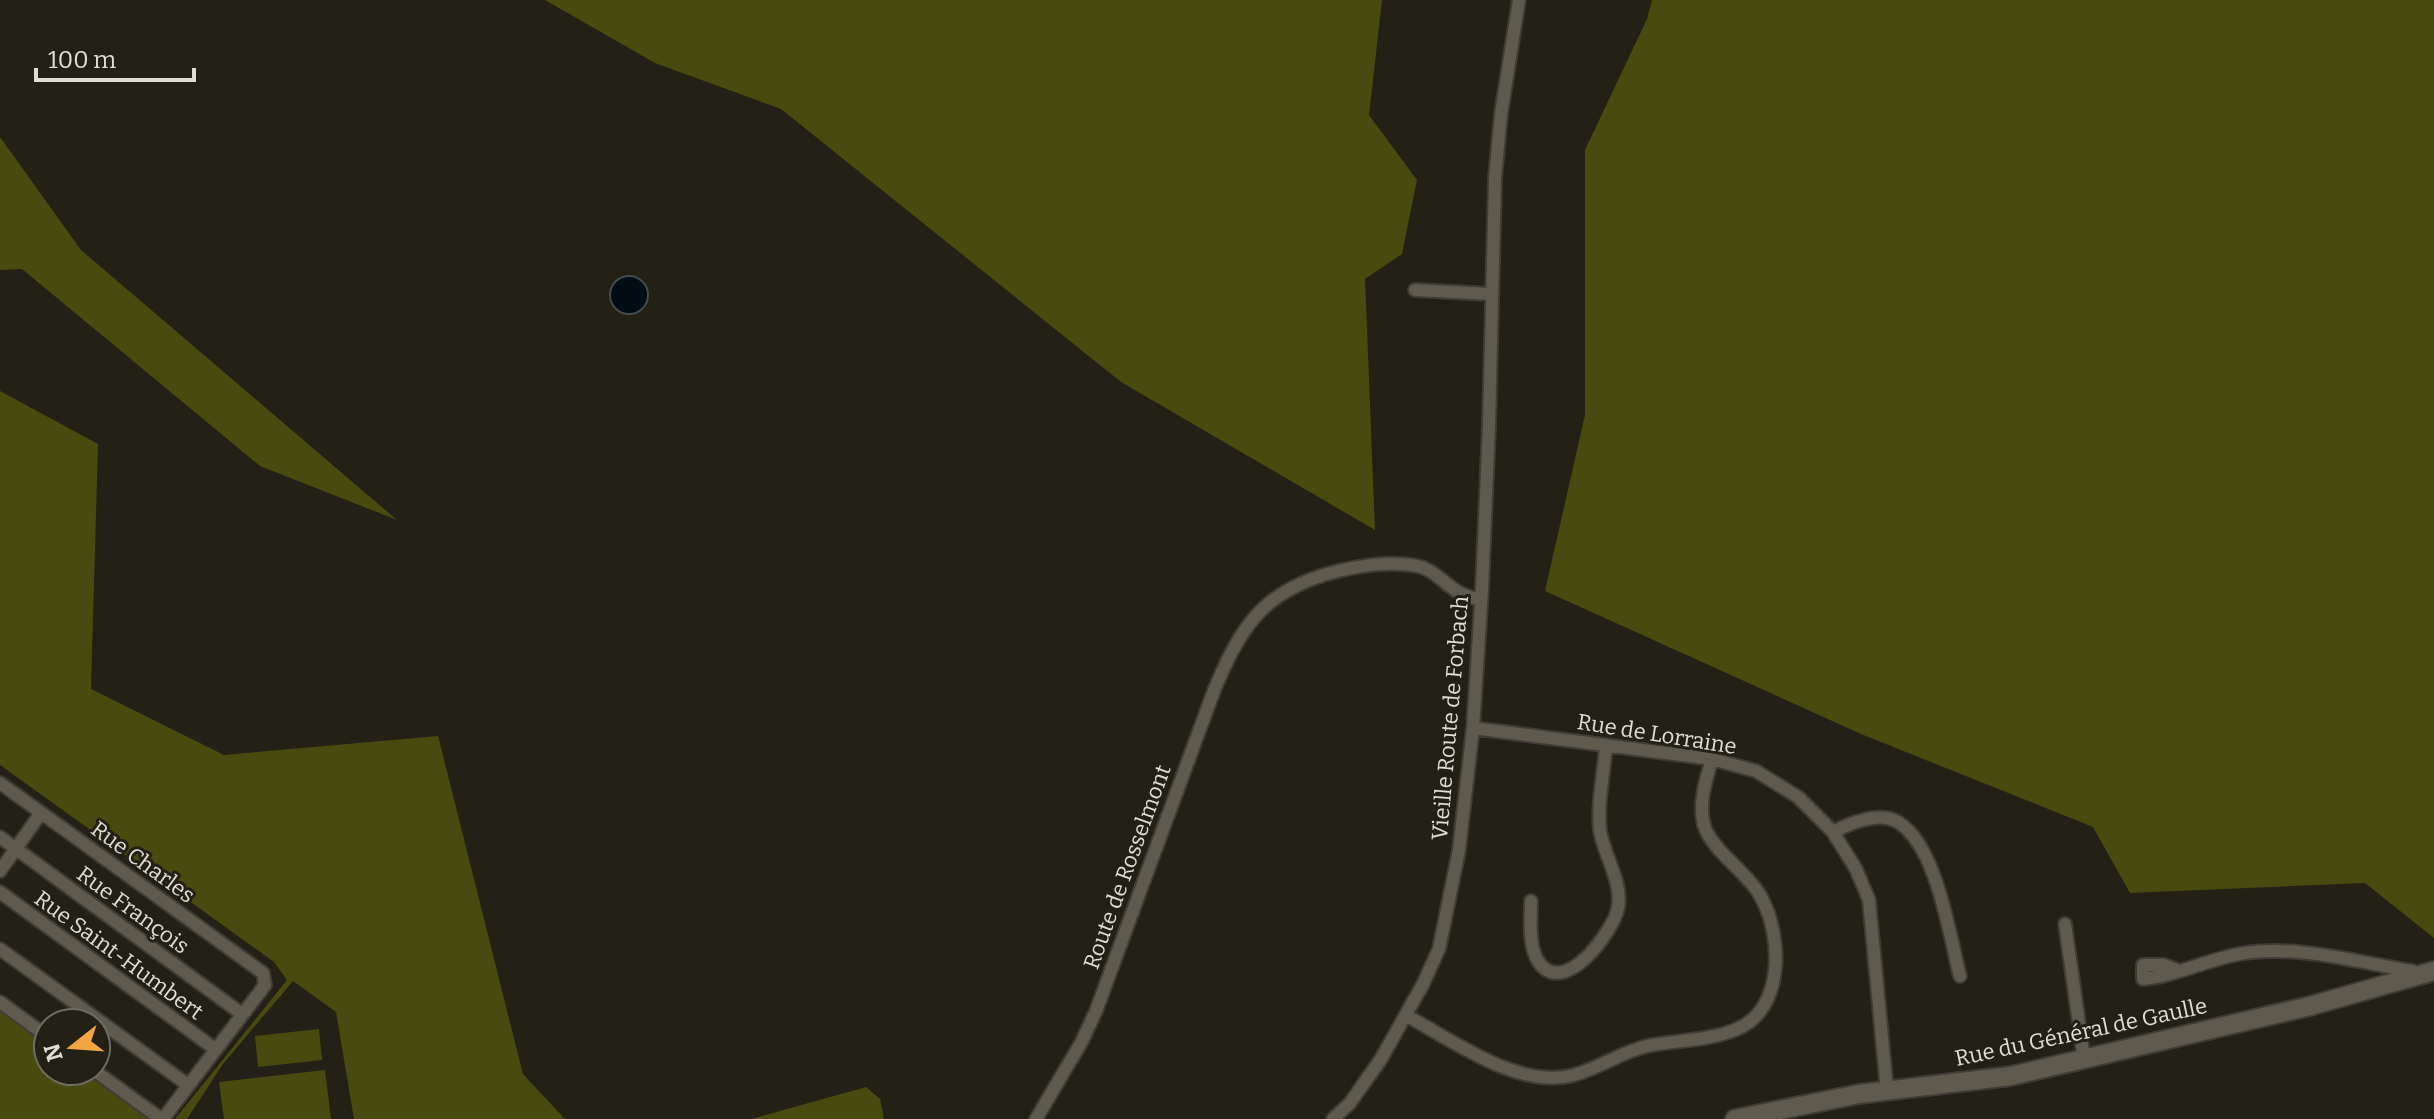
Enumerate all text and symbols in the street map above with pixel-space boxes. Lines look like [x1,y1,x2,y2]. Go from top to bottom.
scale bar [36,32,194,82]
text: 100 m [48,46,116,74]
street label: Vieille Route de Forbach [1426,594,1474,841]
street label: Rue de Lorraine [1575,708,1739,760]
street label: Route de Rosselmont [1077,761,1177,973]
street label: Rue Charles [86,815,200,909]
street label: Rue François [72,860,194,960]
street label: Rue Saint-Humbert [29,885,209,1025]
street label: Rue du Général de Gaulle [1952,992,2210,1072]
north arrow [32,1007,112,1087]
text: N [38,1041,69,1065]

